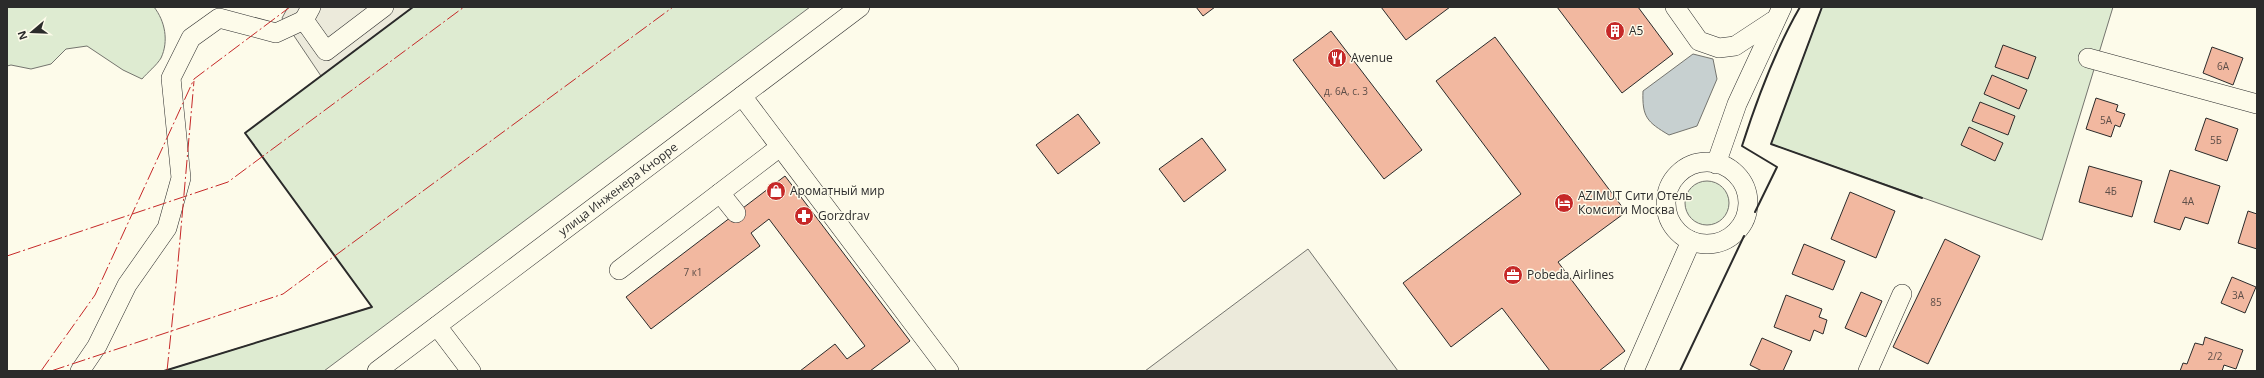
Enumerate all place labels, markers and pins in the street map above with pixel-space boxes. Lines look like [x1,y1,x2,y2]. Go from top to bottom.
building icon: А5 [1604,20,1626,42]
place label: А5 [1629,22,1644,39]
restaurant icon: Avenue [1326,47,1348,69]
place label: Avenue [1351,49,1393,66]
shop icon: Ароматный мир [765,180,787,202]
place label: Ароматный мир [790,182,885,199]
place label: AZIMUT Сити Отель Комсити Москва [1578,187,1692,218]
hotel icon: AZIMUT Сити Отель Комсити Москва [1553,192,1575,214]
pharmacy icon: Gorzdrav [793,205,815,227]
place label: Gorzdrav [818,207,869,224]
office icon: Pobeda Airlines [1502,264,1524,286]
place label: Pobeda Airlines [1527,266,1614,283]

